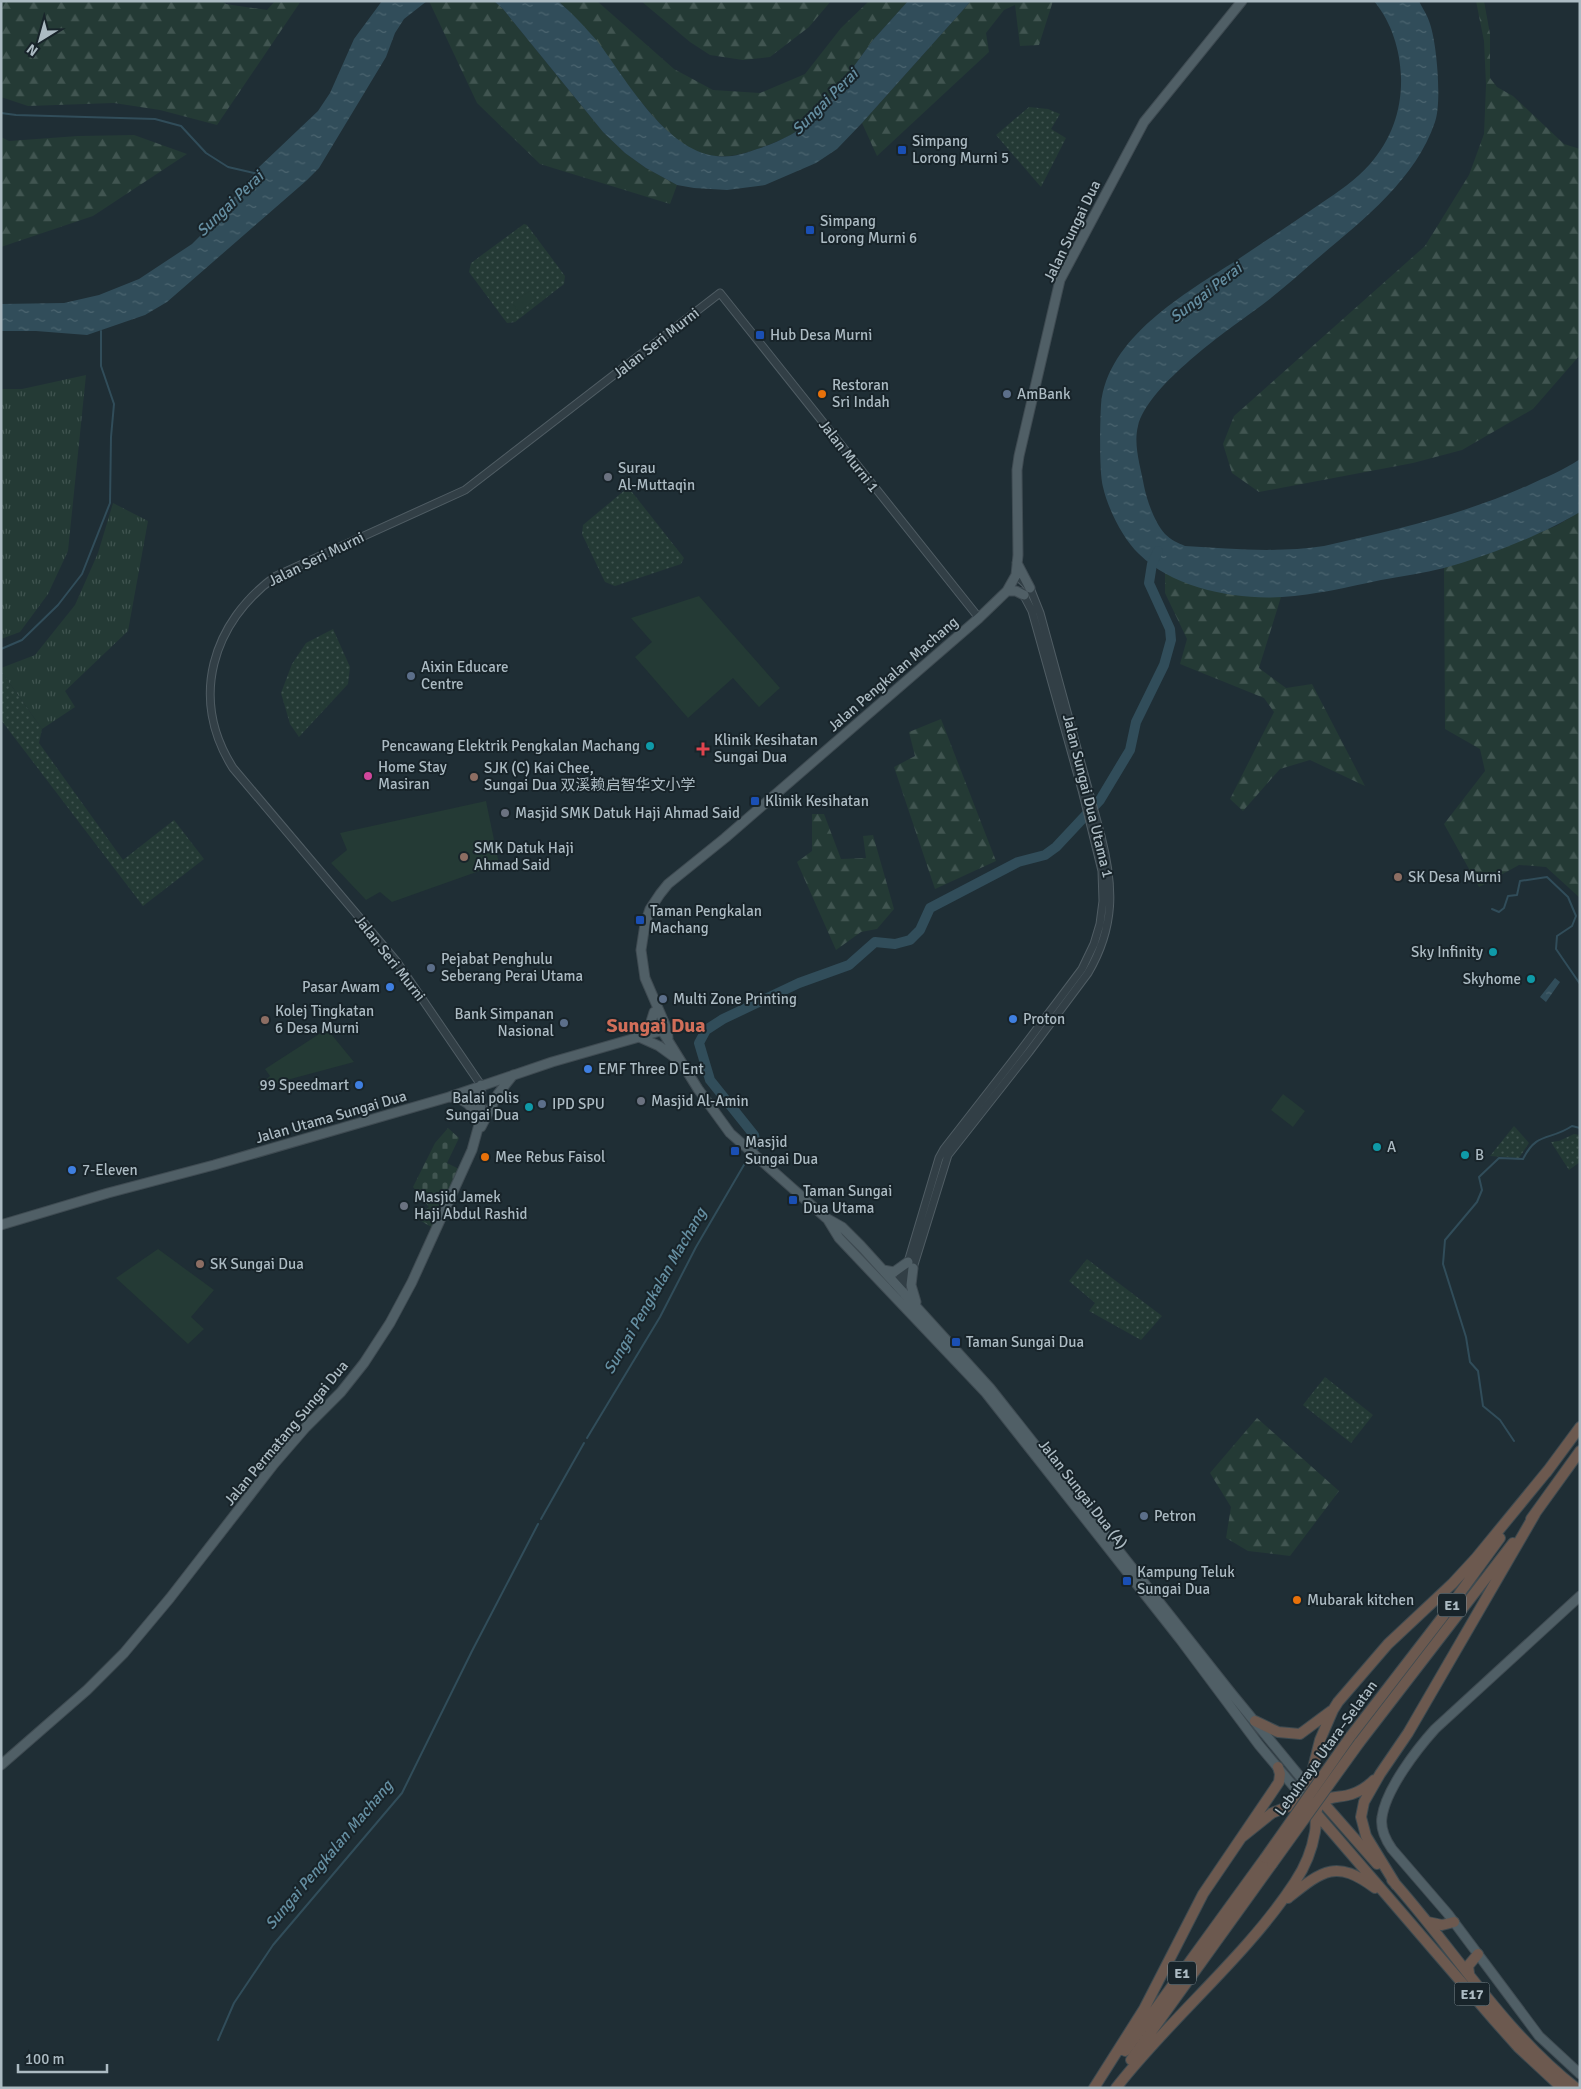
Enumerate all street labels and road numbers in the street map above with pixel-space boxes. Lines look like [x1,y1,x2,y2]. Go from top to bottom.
street label: Jalan Sungai Dua [1040,177,1104,285]
street label: Jalan Seri Murni [609,304,703,382]
street label: Jalan Murni 1 [815,416,883,496]
street label: Jalan Seri Murni [265,528,367,590]
street label: Jalan Pengkalan Machang [824,613,962,735]
street label: Jalan Sungai Dua Utama 1 [1059,712,1117,880]
street label: Jalan Seri Murni [351,911,429,1005]
street label: Jalan Utama Sungai Dua [253,1087,409,1147]
street label: Jalan Permatang Sungai Dua [220,1357,352,1509]
street label: Jalan Sungai Dua (A) [1035,1436,1131,1552]
road number: E1 [1438,1594,1466,1616]
street label: Lebuhraya Utara–Selatan [1271,1677,1381,1819]
road number: E1 [1168,1962,1196,1985]
road number: E17 [1454,1982,1490,2006]

